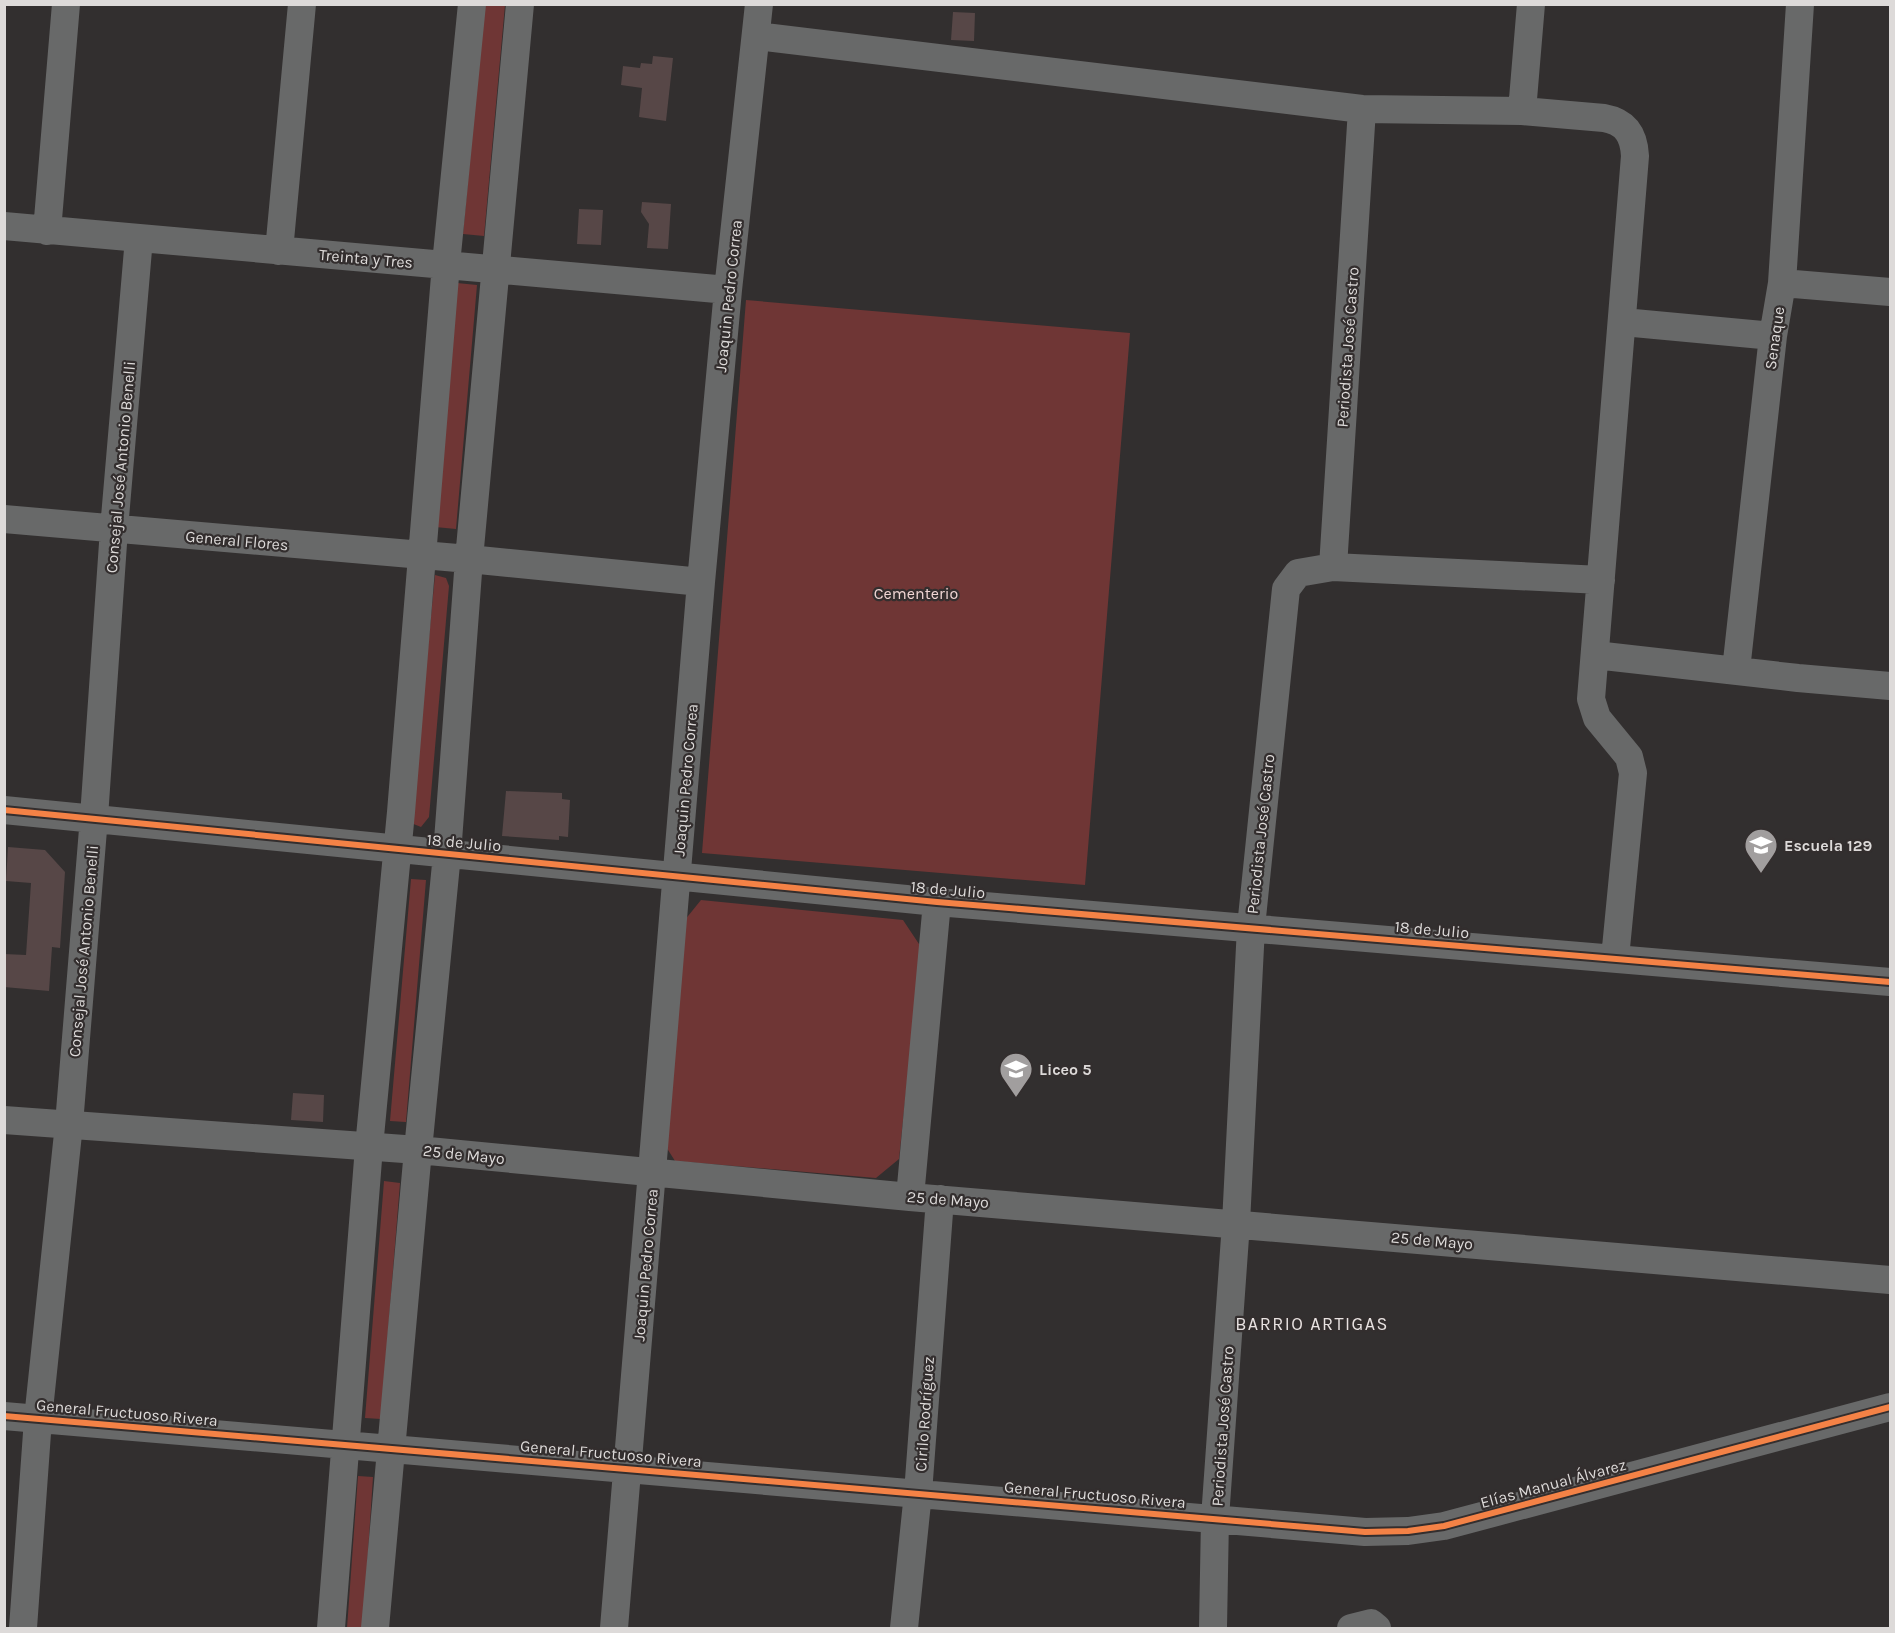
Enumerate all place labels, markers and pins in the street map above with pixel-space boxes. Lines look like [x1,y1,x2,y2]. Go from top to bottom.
school or university icon: Escuela 129 [1743,827,1779,874]
place label: Escuela 129 [1784,836,1872,855]
school or university icon: Liceo 5 [998,1051,1034,1098]
place label: Liceo 5 [1039,1060,1092,1079]

